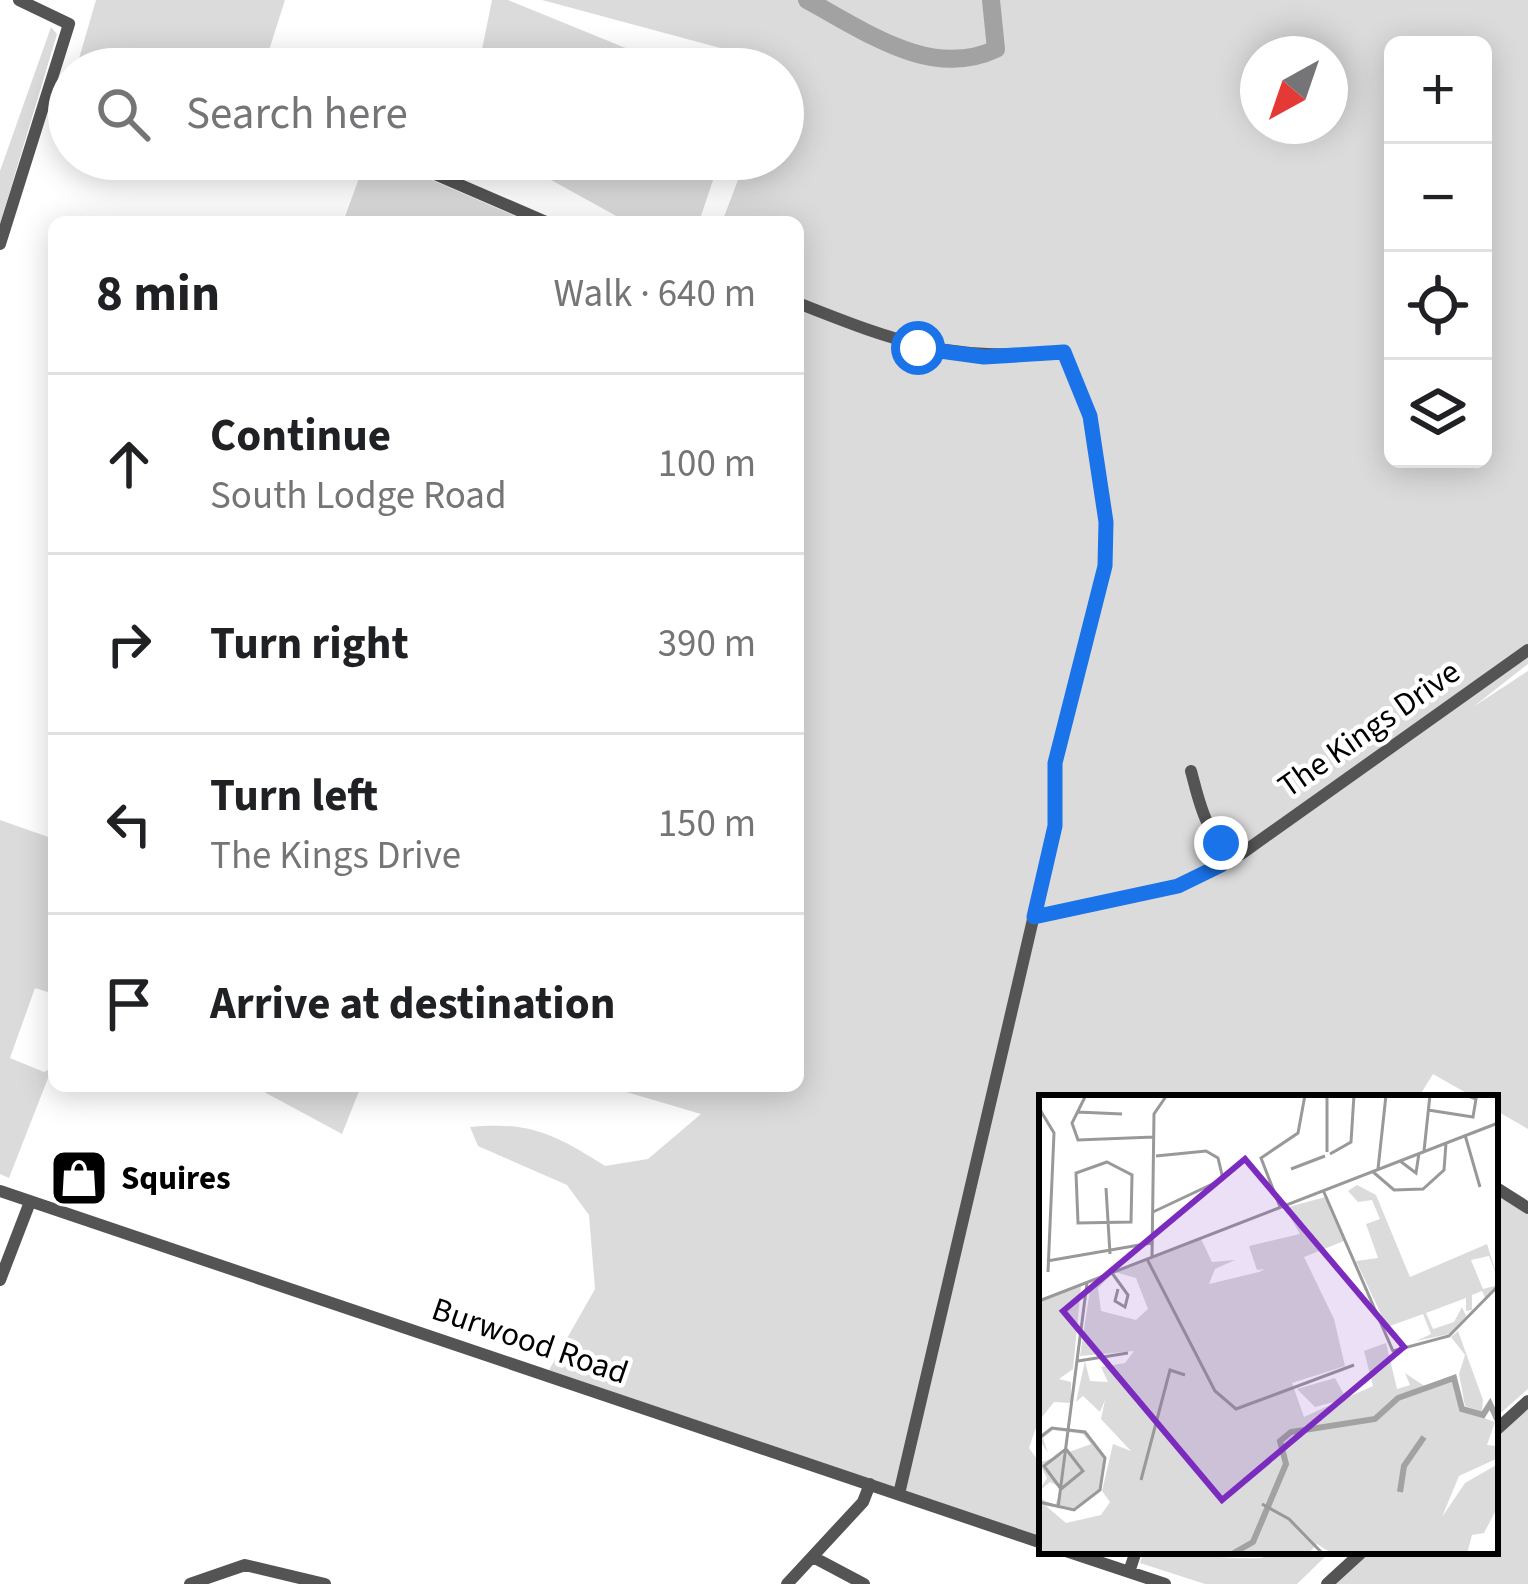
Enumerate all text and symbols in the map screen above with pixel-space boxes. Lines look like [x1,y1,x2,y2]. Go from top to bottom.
north arrow [1240,36,1348,144]
map controls [1384,36,1492,468]
button: + [1384,36,1492,144]
search box [48,48,804,180]
icon: search [90,81,156,147]
text: Search here [186,82,408,146]
button: − [1384,144,1492,252]
button: locate [1384,252,1492,360]
text: 8 min [96,258,220,330]
text: Walk · 640 m [553,266,756,322]
route start [891,321,945,375]
button: layers [1384,360,1492,468]
text: Continue [210,404,391,468]
icon: ahead [96,431,162,497]
text: 100 m [658,436,756,492]
text: South Lodge Road [210,468,507,524]
icon: right [96,611,162,677]
text: Turn right [210,612,409,676]
text: 390 m [658,616,756,672]
street label: The Kings Drive [1268,649,1470,809]
text: Turn left [210,764,378,828]
icon: left [96,791,162,857]
text: 150 m [658,796,756,852]
route end [1194,816,1248,870]
text: The Kings Drive [210,828,461,884]
icon: arrive [96,971,162,1037]
text: Arrive at destination [210,972,615,1036]
inset map [1039,1095,1498,1554]
shop icon: Squires [48,1147,110,1209]
place label: Squires [121,1155,231,1202]
street label: Burwood Road [426,1285,634,1397]

